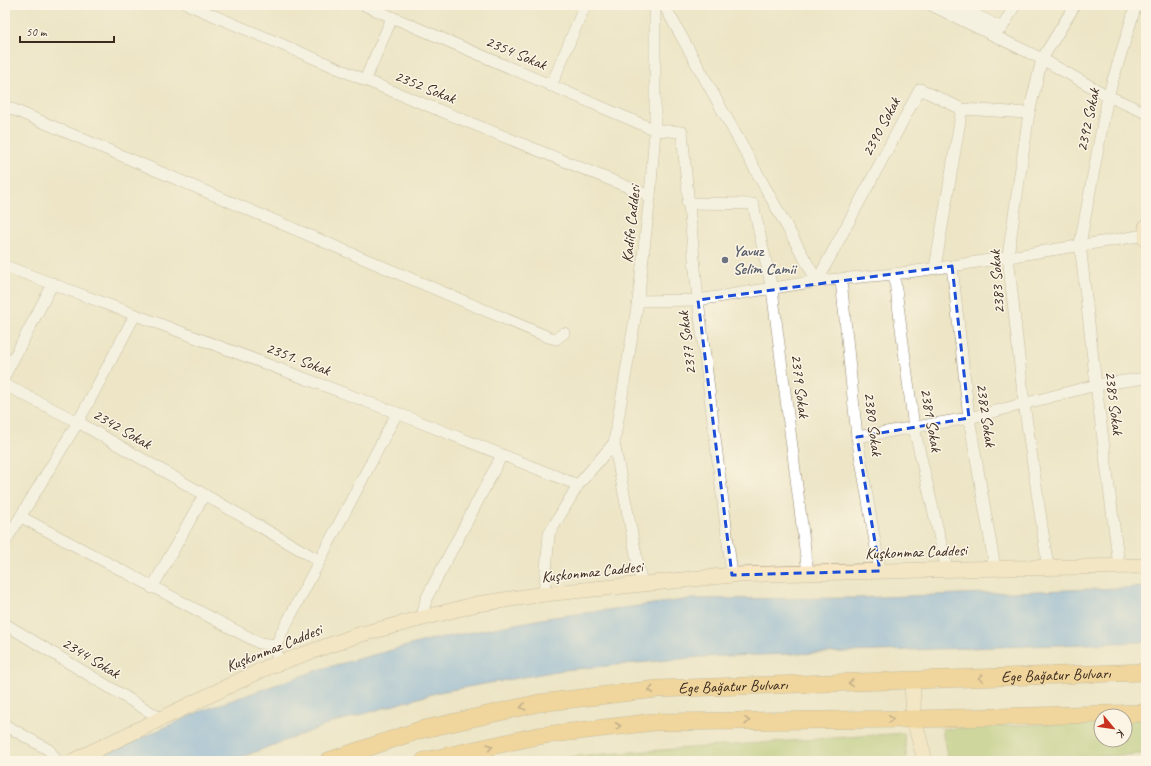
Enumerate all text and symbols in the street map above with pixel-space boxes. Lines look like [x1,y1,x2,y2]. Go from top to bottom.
scale bar [20,18,114,44]
text: 50 m [26,24,48,40]
street label: 2354 Sokak [483,31,550,75]
street label: 2352 Sokak [392,66,459,109]
street label: 2392 Sokak [1072,85,1105,153]
street label: 2390 Sokak [857,93,905,160]
street label: Kadife Caddesi [617,182,645,264]
place label: Yavuz Selim Camii [733,241,798,279]
street label: 2383 Sokak [985,248,1009,315]
marker: Yavuz Selim Camii [720,255,730,265]
street label: 2377 Sokak [673,309,701,376]
street label: 2351. Sokak [263,338,334,381]
street label: 2379 Sokak [786,353,814,420]
street label: 2385 Sokak [1100,370,1128,437]
street label: 2382 Sokak [972,382,1001,449]
street label: 2381 Sokak [916,387,947,454]
street label: 2380 Sokak [859,391,887,458]
street label: 2342 Sokak [89,404,156,454]
street label: Kuşkonmaz Caddesi [865,540,969,564]
street label: Kuşkonmaz Caddesi [540,557,646,587]
street label: Kuşkonmaz Caddesi [223,619,327,676]
street label: 2344 Sokak [58,633,125,684]
street label: Ege Bağatur Bulvarı [1001,663,1112,687]
street label: Ege Bağatur Bulvarı [678,674,789,698]
one-way arrow [978,674,984,682]
one-way arrow [848,679,854,687]
one-way arrow [648,685,654,694]
one-way arrow [519,702,526,710]
north arrow [1093,708,1133,748]
one-way arrow [888,715,894,723]
one-way arrow [744,717,750,725]
one-way arrow [615,722,621,731]
text: K [1113,727,1129,741]
one-way arrow [486,743,493,751]

